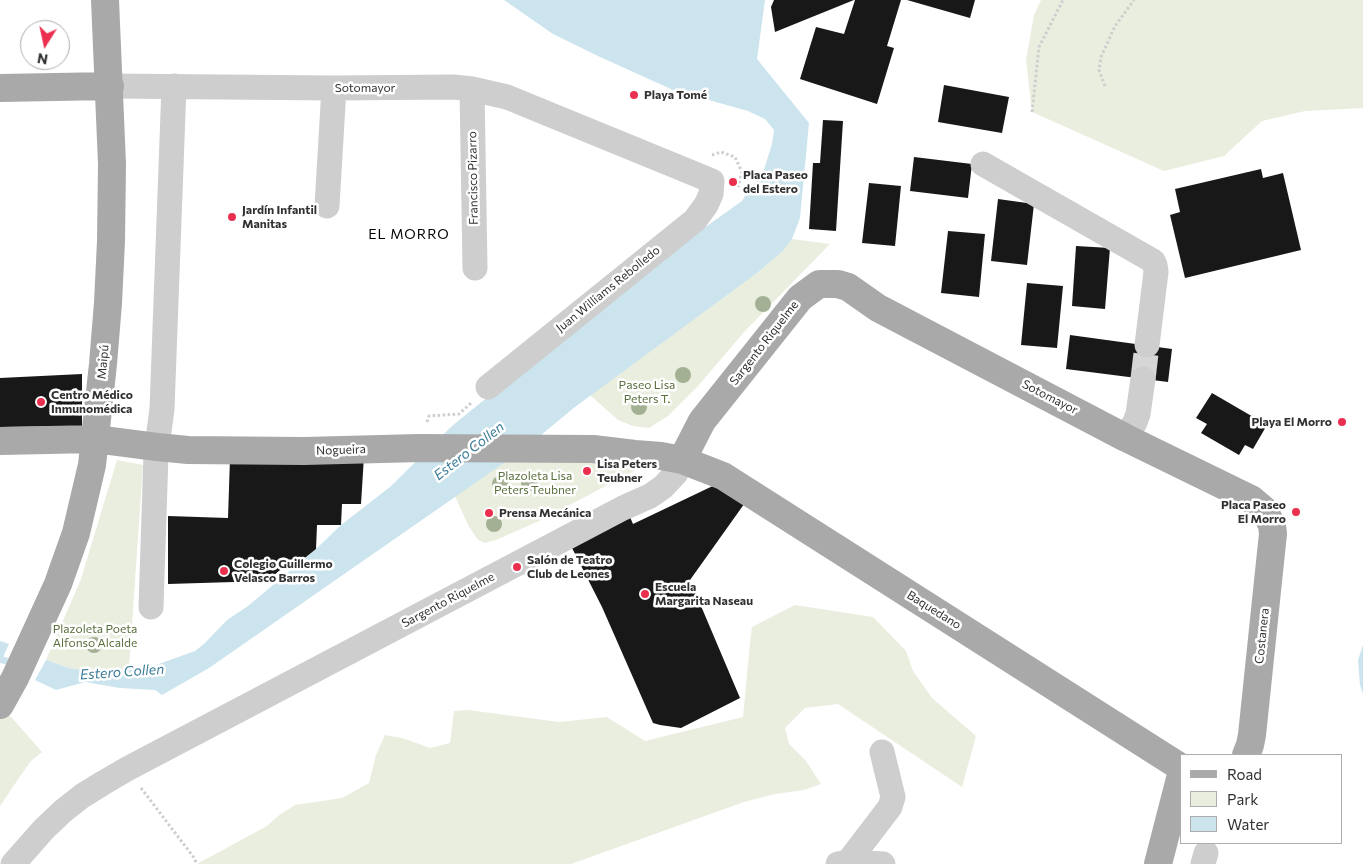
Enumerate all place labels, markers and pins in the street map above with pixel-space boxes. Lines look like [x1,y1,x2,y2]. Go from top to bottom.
place label: Playa Tomé [644,88,707,102]
marker: Playa Tomé [628,89,640,101]
place label: Placa Paseo del Estero [743,168,808,196]
marker: Placa Paseo del Estero [727,176,739,188]
place label: Jardín Infantil Manitas [242,203,317,231]
marker: Jardín Infantil Manitas [226,211,238,223]
place label: Centro Médico Inmunomédica [51,388,133,416]
marker: Centro Médico Inmunomédica [35,396,47,408]
place label: Playa El Morro [1251,415,1332,429]
marker: Playa El Morro [1336,416,1348,428]
place label: Lisa Peters Teubner [597,457,657,485]
marker: Lisa Peters Teubner [581,465,593,477]
place label: Placa Paseo El Morro [1221,498,1286,526]
place label: Prensa Mecánica [499,506,591,520]
marker: Placa Paseo El Morro [1290,506,1302,518]
marker: Prensa Mecánica [483,507,495,519]
place label: Salón de Teatro Club de Leones [527,553,612,581]
place label: Colegio Guillermo Velasco Barros [234,557,333,585]
marker: Salón de Teatro Club de Leones [511,561,523,573]
marker: Colegio Guillermo Velasco Barros [218,565,230,577]
place label: Escuela Margarita Naseau [655,580,753,608]
marker: Escuela Margarita Naseau [639,588,651,600]

